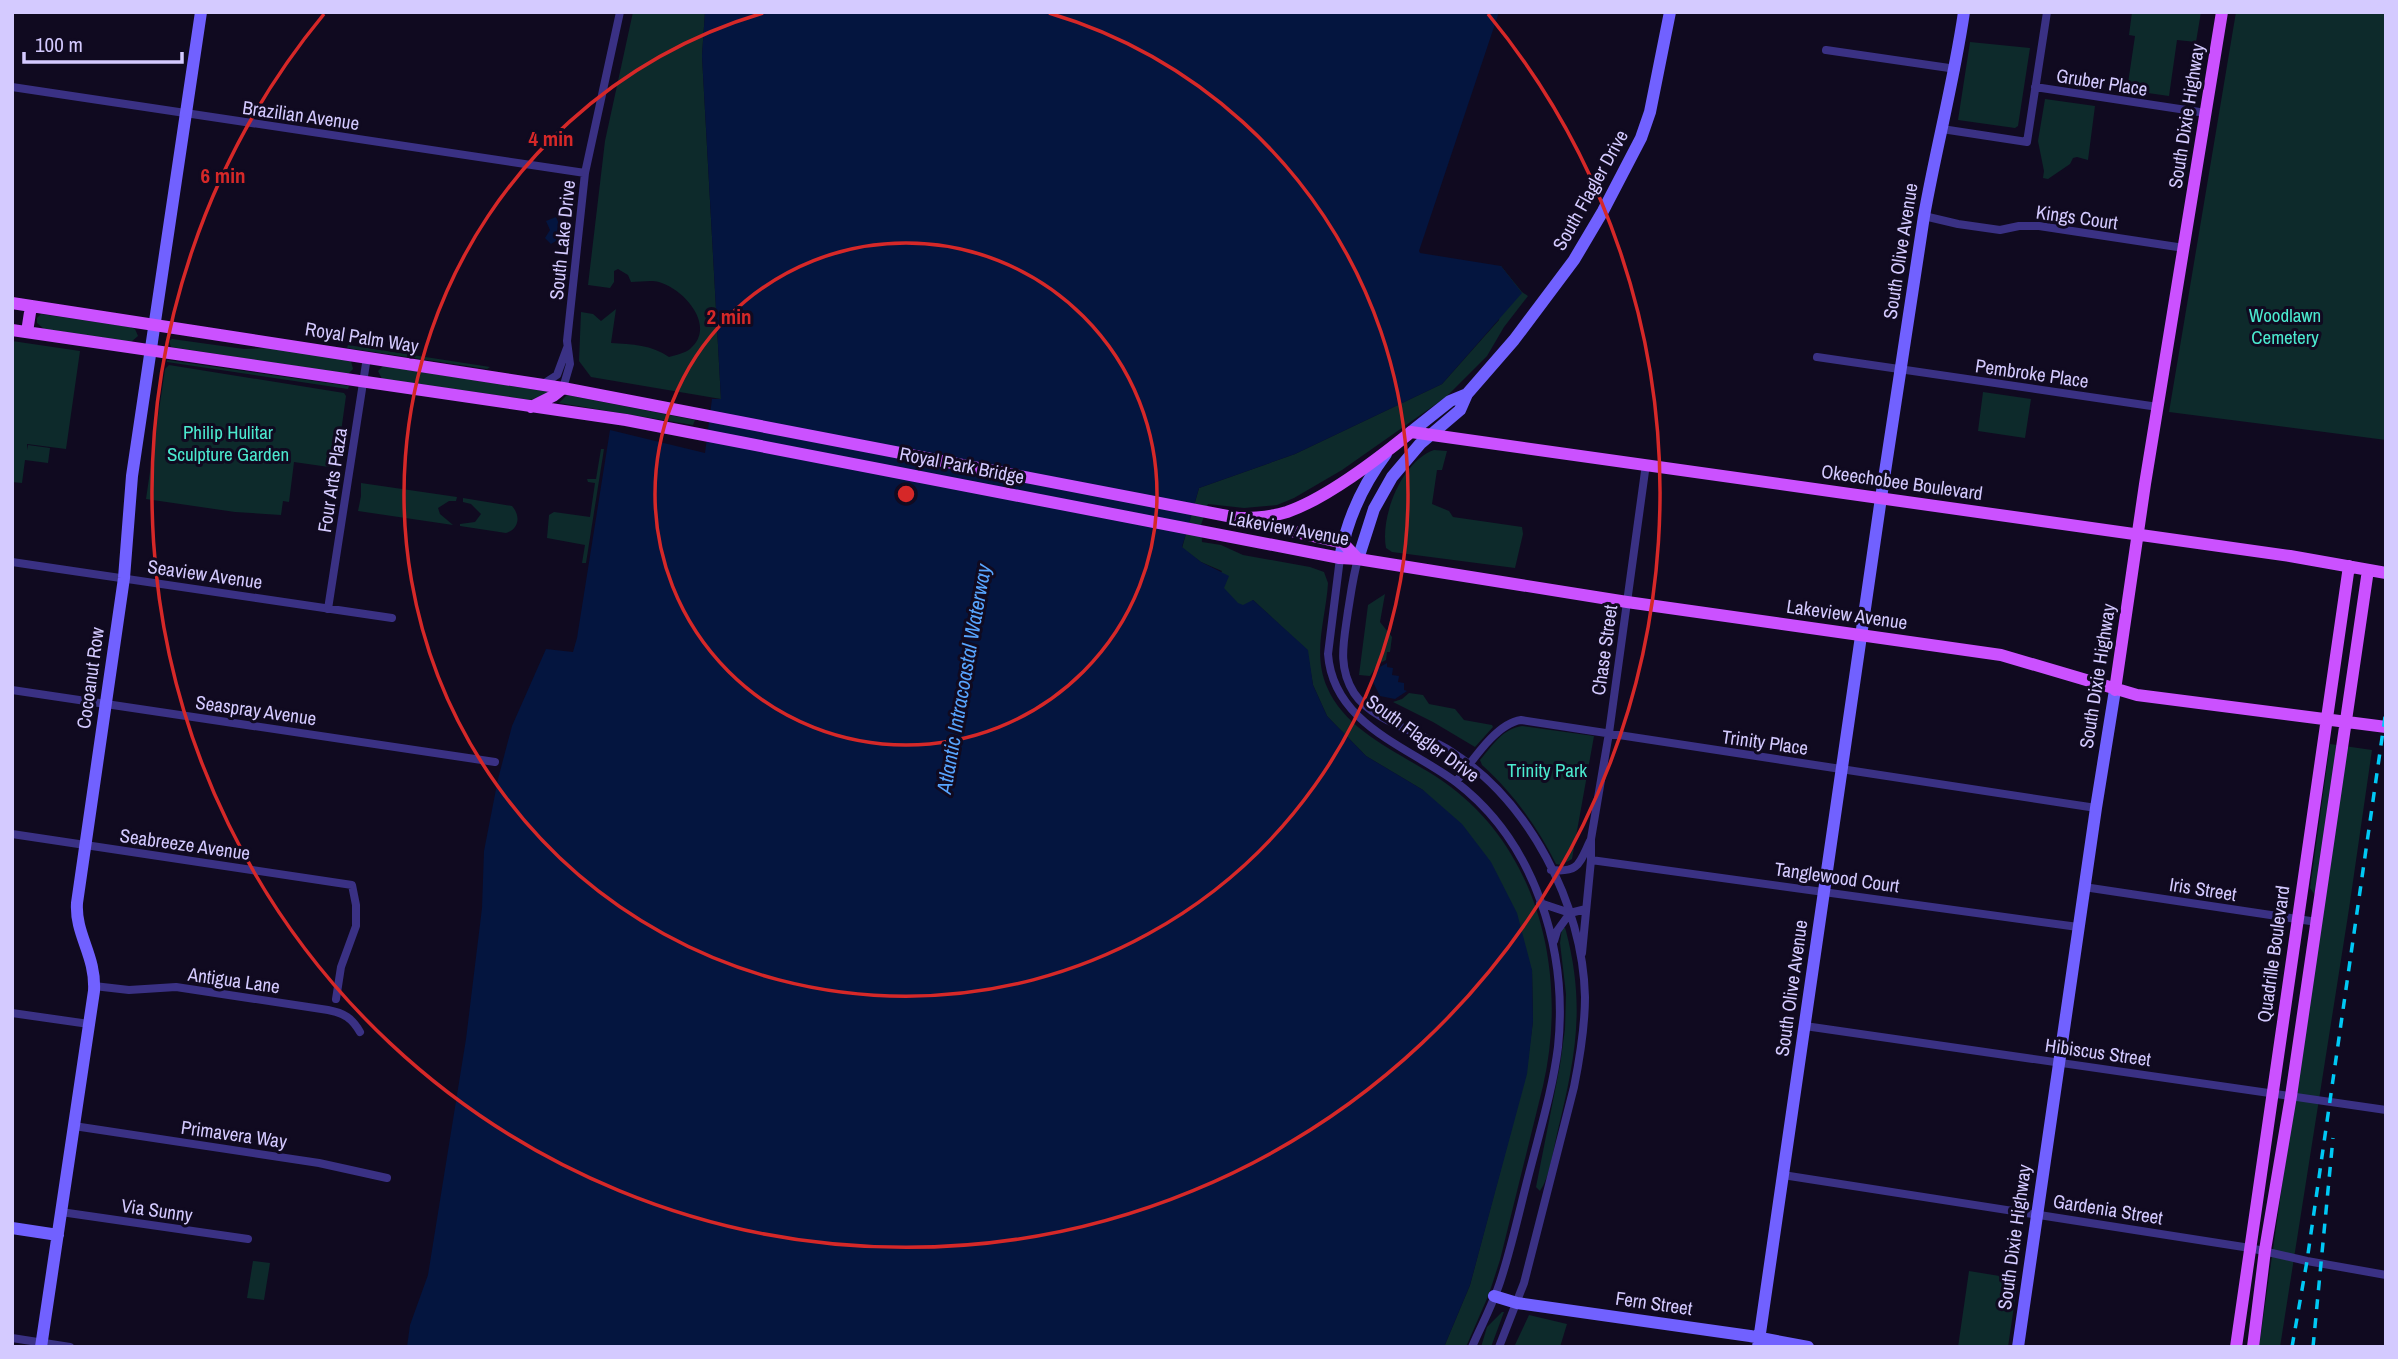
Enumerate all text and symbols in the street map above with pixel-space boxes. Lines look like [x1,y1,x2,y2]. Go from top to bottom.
scale bar [24,21,182,65]
text: 100 m [35,30,83,59]
street label: South Dixie Highway [2162,41,2210,190]
street label: Gruber Place [2055,62,2149,102]
street label: Brazilian Avenue [241,94,361,136]
text: 4 min [529,124,573,153]
street label: South Flagler Drive [1546,125,1634,255]
text: 6 min [201,161,245,190]
street label: South Lake Drive [543,179,581,301]
street label: South Olive Avenue [1876,181,1924,321]
street label: Kings Court [2034,198,2120,236]
text: 2 min [707,302,751,331]
park label: Woodlawn Cemetery [2249,302,2321,350]
street label: Royal Palm Way [303,315,421,359]
street label: Pembroke Place [1974,352,2090,394]
park label: Philip Hulitar Sculpture Garden [167,419,289,467]
street label: Four Arts Plaza [311,425,353,534]
street label: Royal Park Bridge [897,440,1027,490]
street label: Okeechobee Boulevard [1820,458,1984,506]
centre of rings [894,482,918,506]
street label: Lakeview Avenue [1227,505,1351,551]
street label: Seaview Avenue [146,553,264,595]
water label: Atlantic Intracoastal Waterway [929,561,998,797]
street label: Lakeview Avenue [1785,593,1909,635]
street label: South Dixie Highway [2073,601,2121,750]
street label: Chase Street [1585,603,1623,697]
street label: Cocoanut Row [70,625,110,730]
street label: South Flagler Drive [1361,688,1485,788]
street label: Seaspray Avenue [194,689,318,731]
street label: Trinity Place [1720,723,1810,761]
park label: Trinity Park [1507,757,1587,783]
street label: Seabreeze Avenue [118,822,252,866]
street label: Tanglewood Court [1773,855,1902,899]
street label: Iris Street [2168,871,2239,907]
street label: Quadrille Boulevard [2251,884,2295,1024]
street label: South Olive Avenue [1769,918,1813,1058]
street label: Antigua Lane [185,961,282,999]
street label: Hibiscus Street [2043,1032,2153,1072]
street label: Primavera Way [179,1114,289,1154]
street label: South Dixie Highway [1991,1163,2037,1311]
street label: Gardenia Street [2051,1187,2165,1231]
street label: Via Sunny [120,1192,194,1228]
street label: Fern Street [1614,1285,1695,1321]

